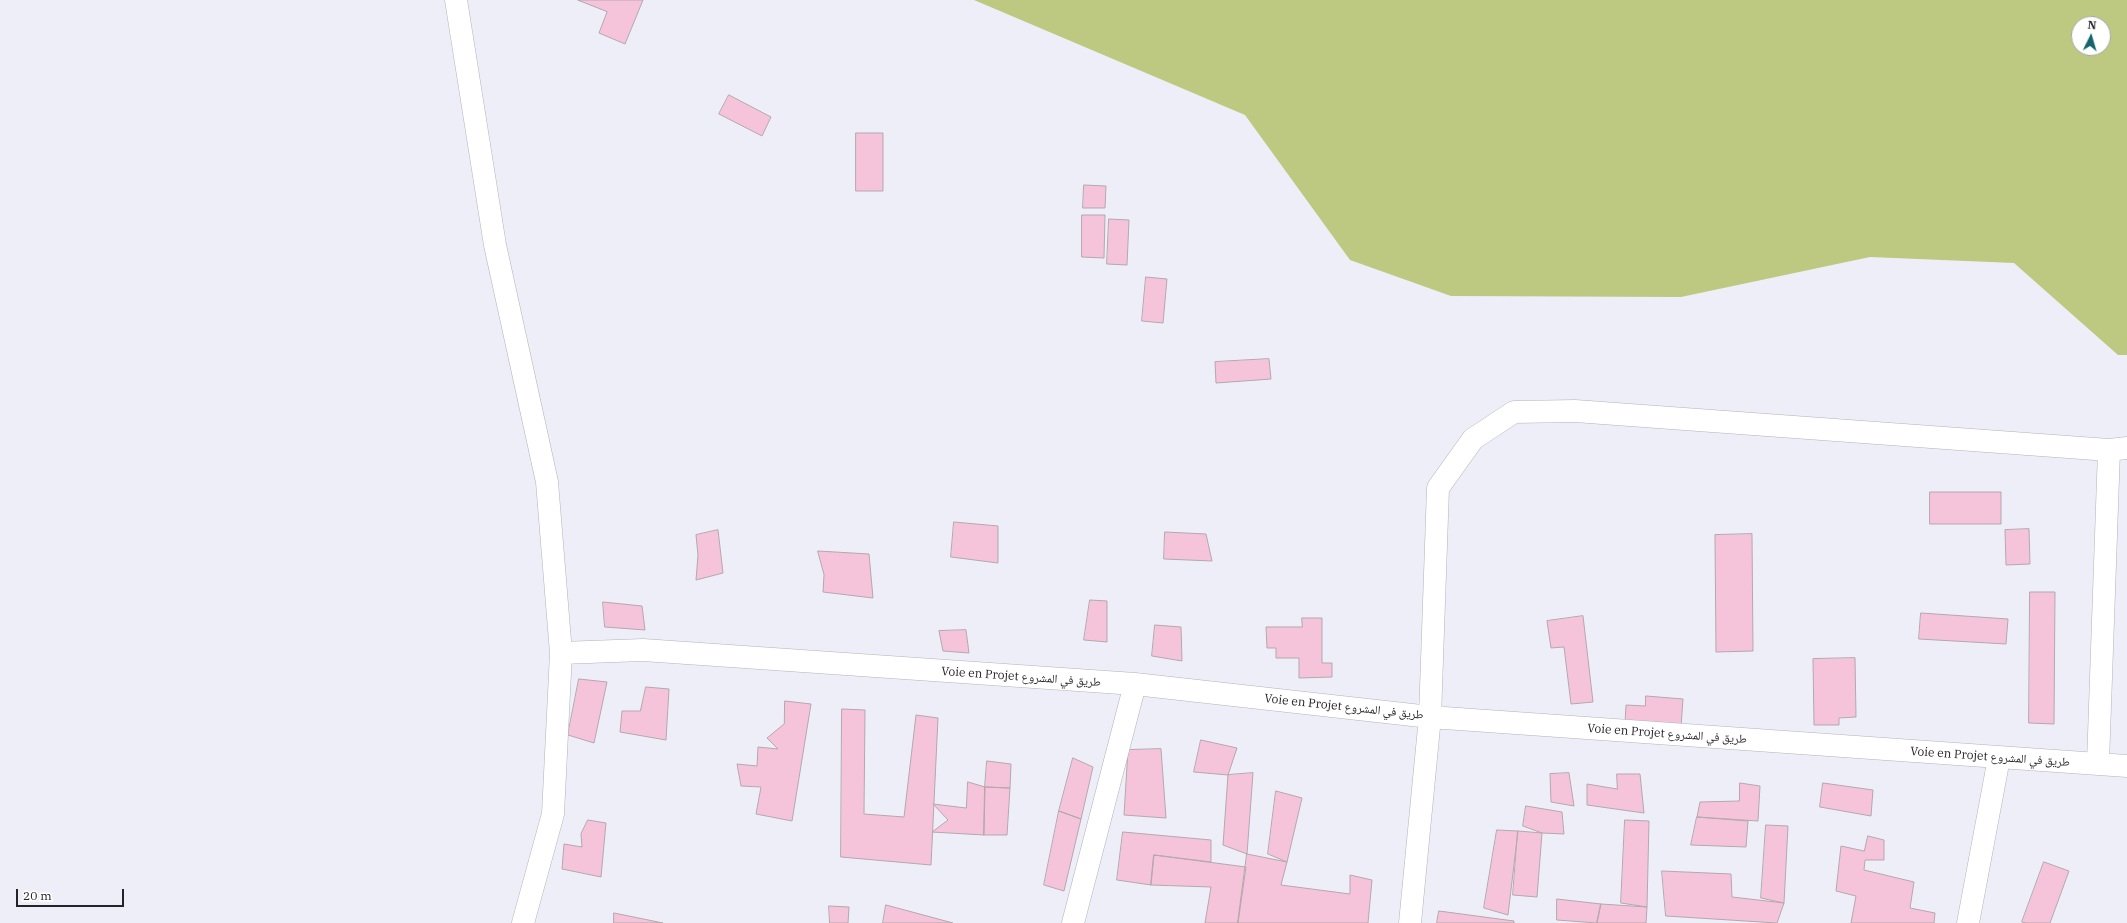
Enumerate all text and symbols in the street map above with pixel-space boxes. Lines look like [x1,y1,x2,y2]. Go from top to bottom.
north arrow [2071,16,2111,56]
text: N [2087,18,2097,32]
street label: Voie en Projet طريق في المشروع [941,664,1101,690]
street label: Voie en Projet طريق في المشروع [1264,691,1424,723]
street label: Voie en Projet طريق في المشروع [1587,721,1747,747]
street label: Voie en Projet طريق في المشروع [1910,744,2070,770]
scale bar [18,881,126,907]
text: 20 m [23,888,52,903]

